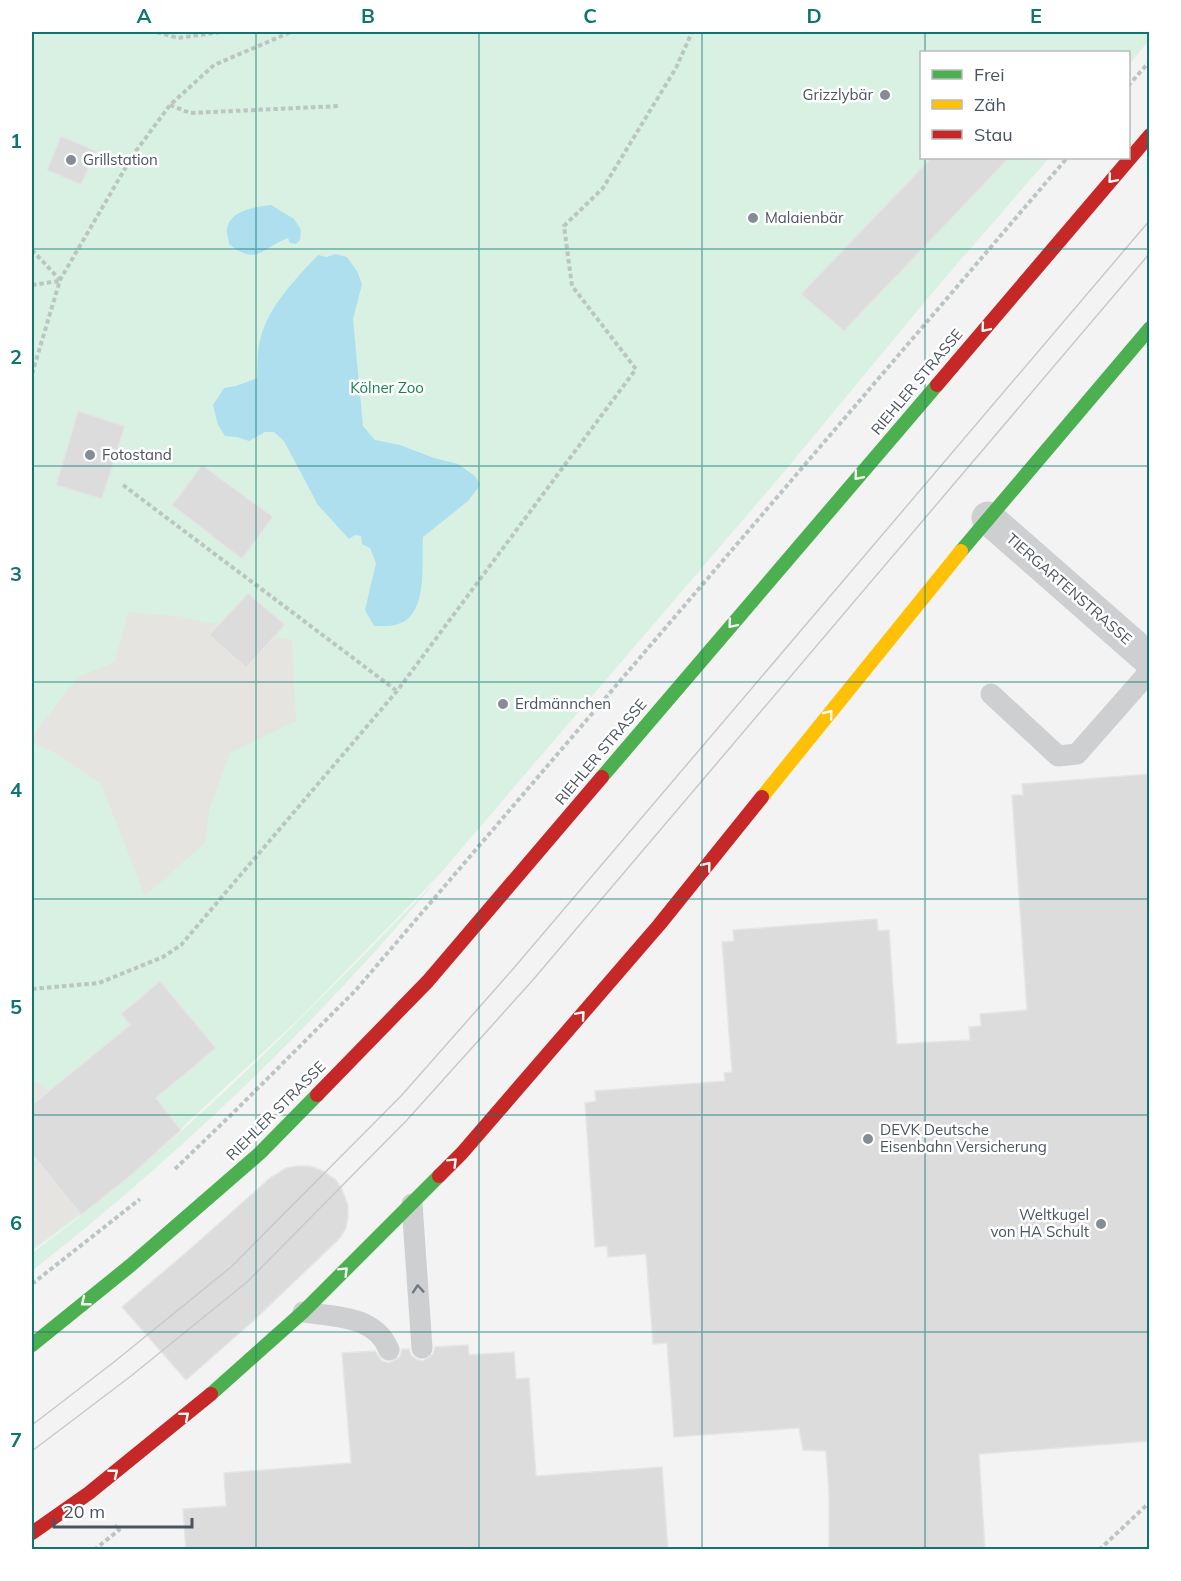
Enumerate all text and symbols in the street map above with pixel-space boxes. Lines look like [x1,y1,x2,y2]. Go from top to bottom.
text: A [137,3,152,28]
text: B [361,3,375,28]
text: C [583,3,597,28]
text: D [806,3,822,28]
text: E [1030,3,1042,28]
legend [920,51,1130,159]
text: Frei [974,63,1004,86]
place label: Grizzlybär [802,85,874,104]
marker: Grizzlybär [878,88,892,102]
text: Zäh [974,93,1006,116]
text: Stau [974,123,1013,146]
text: 1 [10,128,22,153]
place label: Grillstation [83,150,158,169]
marker: Grillstation [64,153,78,167]
one-way arrow [1108,172,1119,183]
place label: Malaienbär [765,208,844,227]
marker: Malaienbär [746,211,760,225]
one-way arrow [981,321,992,332]
street label: RIEHLER STRASSE [867,325,967,439]
text: 2 [10,344,22,369]
park label: Kölner Zoo [350,378,424,397]
place label: Fotostand [102,445,172,464]
marker: Fotostand [83,448,97,462]
one-way arrow [855,469,866,480]
street label: TIERGARTENSTRASSE [1003,529,1136,648]
text: 3 [10,561,22,586]
one-way arrow [728,617,739,628]
place label: Erdmännchen [515,694,611,713]
street label: RIEHLER STRASSE [551,695,651,809]
marker: Erdmännchen [496,697,510,711]
one-way arrow [822,710,833,721]
text: 4 [10,777,22,802]
one-way arrow [699,861,710,872]
text: 5 [10,994,22,1019]
one-way arrow [574,1011,585,1022]
street label: RIEHLER STRASSE [222,1057,329,1164]
place label: DEVK Deutsche Eisenbahn Versicherung [880,1120,1047,1156]
marker: DEVK Deutsche Eisenbahn Versicherung [861,1132,875,1146]
one-way arrow [446,1158,457,1169]
place label: Weltkugel von HA Schult [990,1205,1089,1241]
text: 6 [10,1210,22,1235]
marker: Weltkugel von HA Schult [1094,1217,1108,1231]
one-way arrow [338,1267,348,1278]
one-way arrow [412,1285,425,1294]
one-way arrow [81,1294,92,1305]
one-way arrow [178,1412,189,1423]
text: 7 [10,1427,22,1452]
one-way arrow [107,1469,118,1480]
scale bar [54,1491,192,1529]
text: 20 m [63,1500,105,1523]

